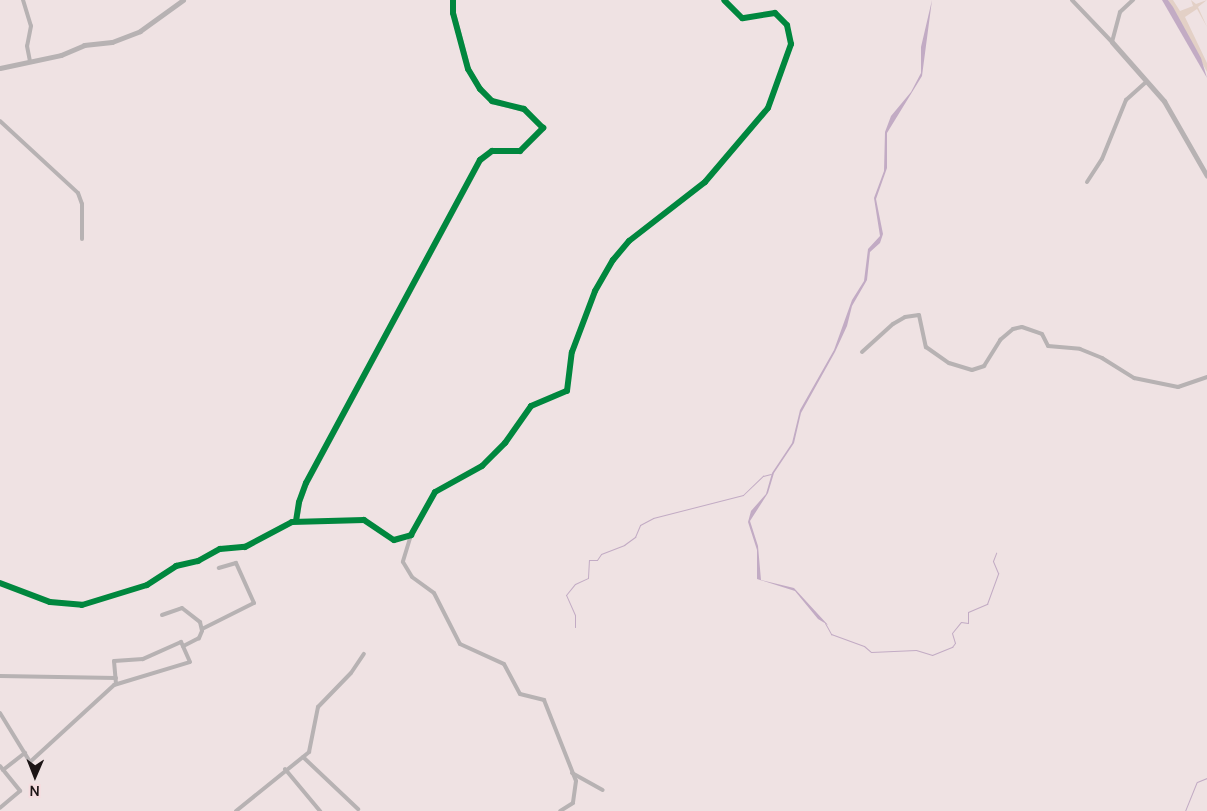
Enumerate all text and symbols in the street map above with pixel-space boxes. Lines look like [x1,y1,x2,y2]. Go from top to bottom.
north arrow [10,751,60,801]
text: N [30,782,40,801]

